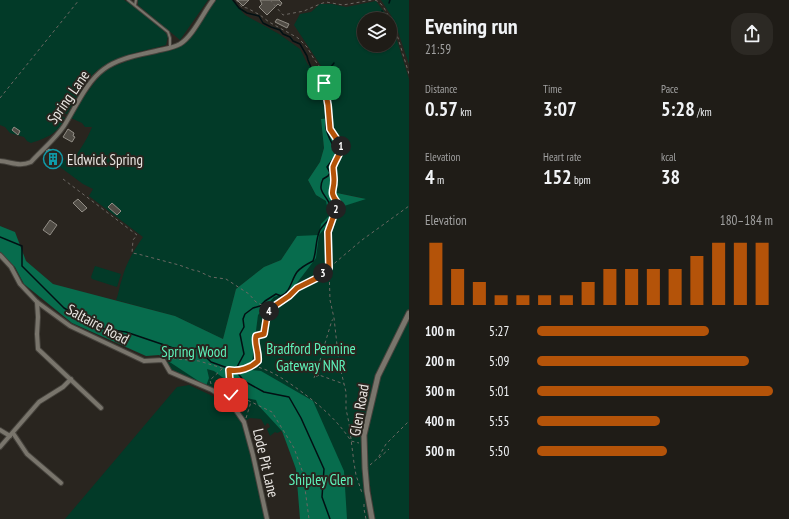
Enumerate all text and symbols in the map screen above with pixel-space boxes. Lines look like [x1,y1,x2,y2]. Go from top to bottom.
map controls [357,12,397,52]
button: layers [357,12,397,52]
text: Evening run [425,12,518,40]
button: share [731,13,773,55]
text: 21:59 [425,41,451,58]
street label: Spring Lane [43,66,93,128]
pin [307,66,341,100]
icon: arrive [313,72,335,94]
text: Distance [425,82,457,96]
text: Time [543,82,562,96]
text: Pace [661,82,678,96]
text: 0.57 [425,96,458,122]
text: 3:07 [543,96,577,122]
text: 5:28 [661,96,695,122]
text: km [458,105,472,119]
text: /km [695,105,712,119]
pin: 1 [331,136,351,156]
text: 1 [338,139,344,153]
building icon: Eldwick Spring [42,148,64,170]
place label: Eldwick Spring [67,150,143,169]
text: Elevation [425,150,460,164]
text: Heart rate [543,150,581,164]
text: kcal [661,150,676,164]
text: 4 [425,164,435,190]
text: 152 [543,164,572,190]
text: 38 [661,164,680,190]
text: m [435,173,444,187]
text: bpm [572,173,591,187]
pin: 2 [326,199,346,219]
text: 2 [333,202,339,216]
text: Elevation [425,212,467,229]
text: 180–184 m [720,212,773,229]
pin: 3 [313,263,333,283]
text: 3 [320,266,326,280]
street label: Saltaire Road [63,300,133,348]
pin: 4 [259,301,279,321]
text: 4 [266,304,272,318]
text: 100 m [425,323,455,340]
text: 5:27 [489,323,509,340]
park label: Bradford Pennine Gateway NNR [266,339,356,375]
park label: Spring Wood [161,342,227,361]
text: 200 m [425,353,455,370]
text: 5:09 [489,353,509,370]
pin [214,378,248,412]
street label: Glen Road [345,383,373,437]
text: 300 m [425,383,455,400]
text: 5:01 [489,383,509,400]
icon: check [220,384,242,406]
text: 400 m [425,413,455,430]
text: 5:55 [489,413,509,430]
street label: Lode Pit Lane [249,427,283,499]
text: 500 m [425,443,455,460]
text: 5:50 [489,443,509,460]
park label: Shipley Glen [289,470,353,489]

